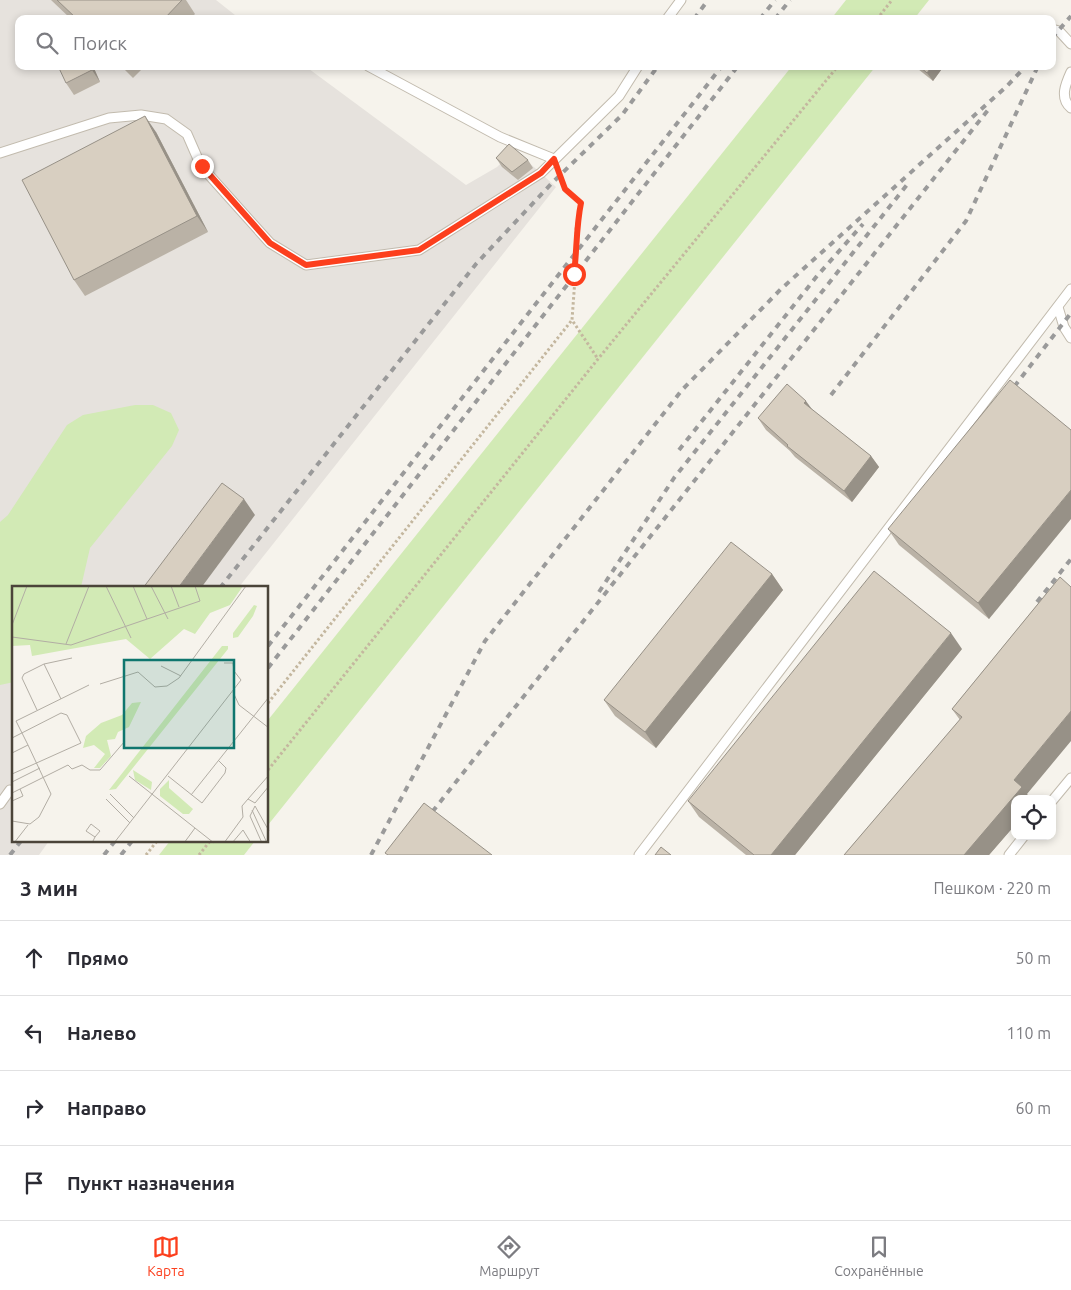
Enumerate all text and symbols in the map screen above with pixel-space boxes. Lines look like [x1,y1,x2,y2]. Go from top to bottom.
search box [15,15,1056,70]
icon: search [33,29,61,57]
text: Поиск [73,32,127,54]
route end [191,155,214,178]
route start [563,263,586,286]
inset map [12,586,269,842]
map controls [1011,795,1056,840]
button: locate [1011,795,1056,840]
text: 3 мин [20,876,78,900]
text: Пешком · 220 m [933,879,1051,897]
icon: ahead [20,944,48,972]
text: Прямо [67,947,129,969]
text: 50 m [1015,949,1051,967]
icon: left [20,1019,48,1047]
text: Налево [67,1022,136,1044]
text: 110 m [1006,1024,1051,1042]
icon: right [20,1094,48,1122]
text: Направо [67,1097,147,1119]
text: 60 m [1015,1099,1051,1117]
icon: arrive [20,1169,48,1197]
text: Пункт назначения [67,1172,235,1194]
tab: Карта [147,1233,185,1279]
tab: Маршрут [479,1233,540,1279]
tab: Сохранённые [834,1233,924,1279]

